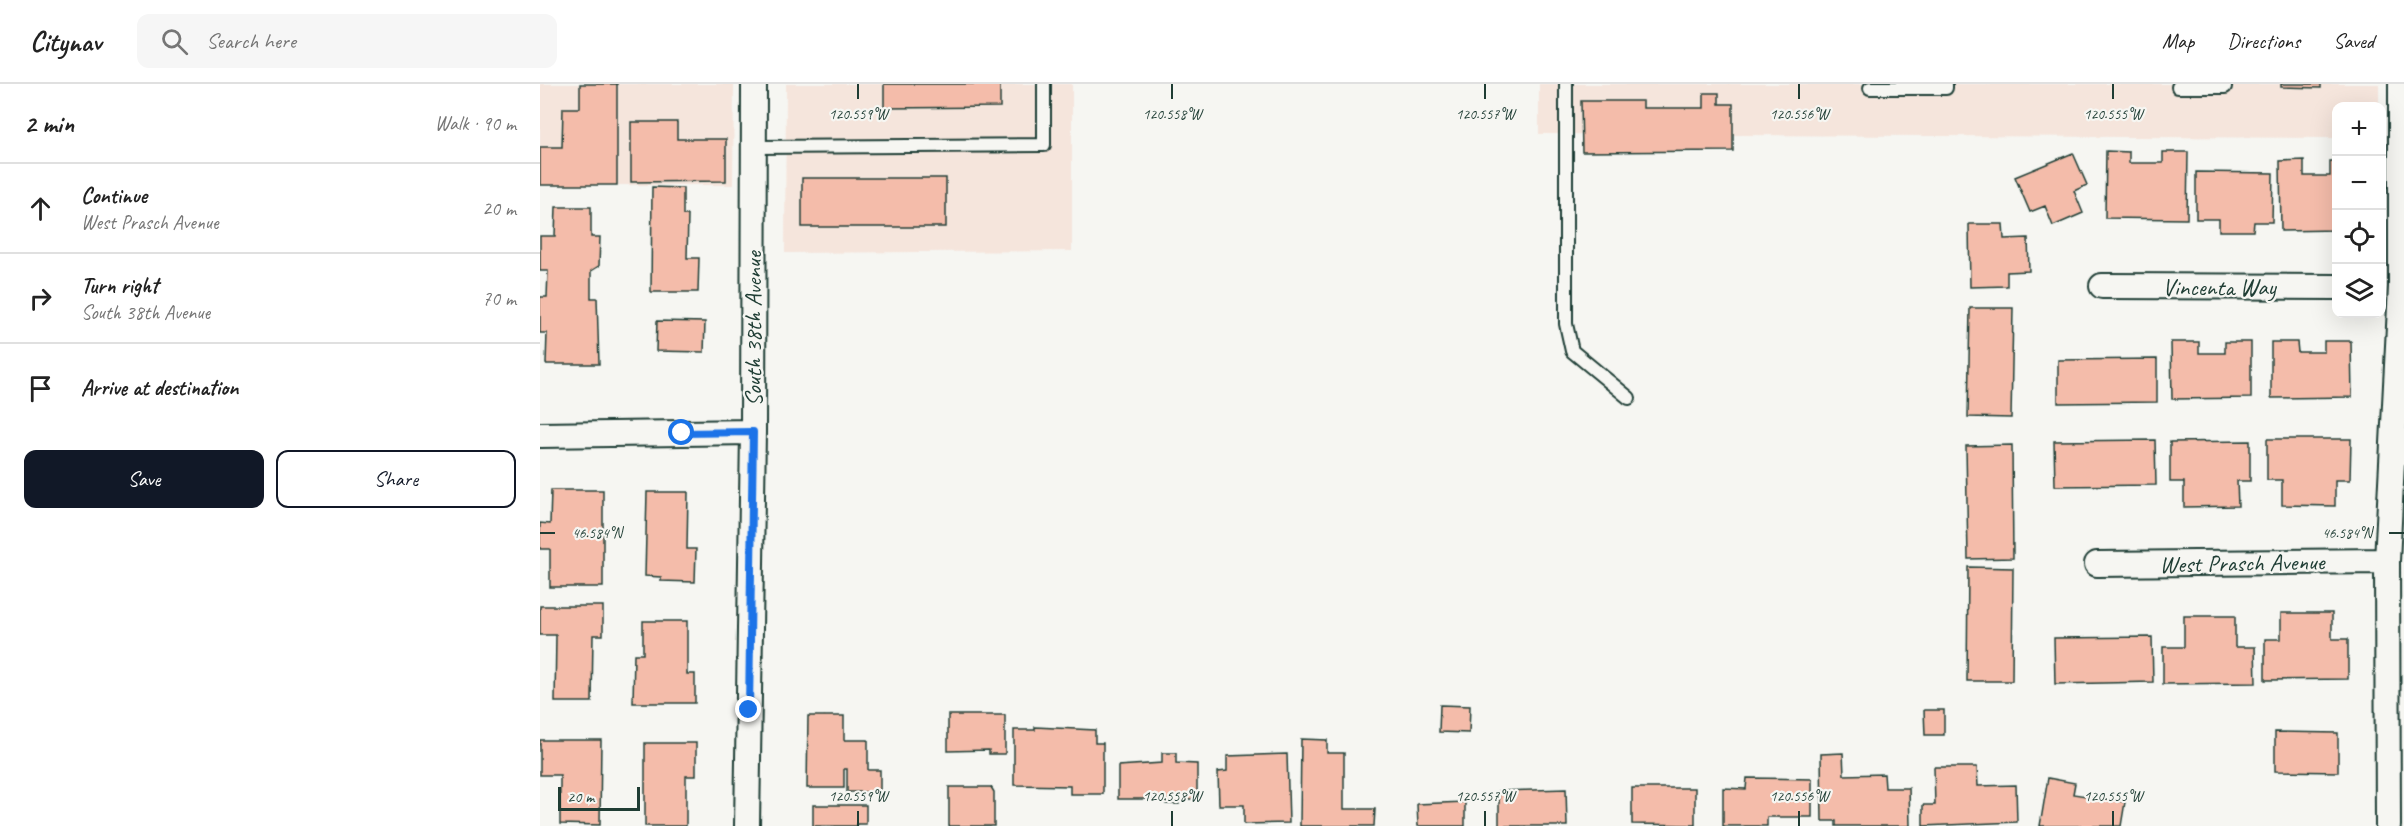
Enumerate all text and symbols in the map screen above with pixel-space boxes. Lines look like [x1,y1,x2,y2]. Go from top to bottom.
search box [137,14,557,68]
text: Citynav [30,24,101,59]
icon: search [158,25,191,58]
text: Search here [206,27,296,55]
text: Map [2162,28,2194,54]
text: Directions [2227,28,2300,54]
text: Saved [2333,28,2374,54]
map controls [2332,102,2386,318]
button: + [2332,102,2386,156]
text: 120.559°W [829,105,890,124]
text: 120.558°W [1143,105,1204,124]
text: 120.557°W [1456,105,1517,124]
text: 120.556°W [1770,105,1831,124]
text: 120.555°W [2084,105,2145,124]
text: 2 min [24,107,74,140]
text: Walk · 90 m [435,111,516,136]
button: − [2332,156,2386,210]
text: Continue [81,182,147,210]
icon: ahead [24,192,57,225]
text: 20 m [482,196,516,221]
text: West Prasch Avenue [81,210,219,235]
button: locate [2332,210,2386,264]
street label: South 38th Avenue [738,249,768,406]
button: layers [2332,264,2386,318]
text: Turn right [81,272,158,300]
street label: Vincenta Way [2162,272,2278,302]
icon: right [24,282,57,315]
text: 70 m [482,286,516,311]
text: South 38th Avenue [81,300,210,325]
icon: arrive [24,372,57,405]
text: Arrive at destination [81,374,238,402]
route start [668,419,694,445]
button: Save [24,450,264,508]
button: Share [276,450,516,508]
text: 46.584°N [572,524,625,543]
text: 46.584°N [2322,524,2375,543]
street label: West Prasch Avenue [2159,547,2327,579]
route end [735,696,761,722]
scale bar [558,784,640,812]
text: 20 m [567,787,594,807]
text: 120.559°W [829,787,890,806]
text: 120.558°W [1143,787,1204,806]
text: 120.557°W [1456,787,1517,806]
text: 120.556°W [1770,787,1831,806]
text: 120.555°W [2084,787,2145,806]

